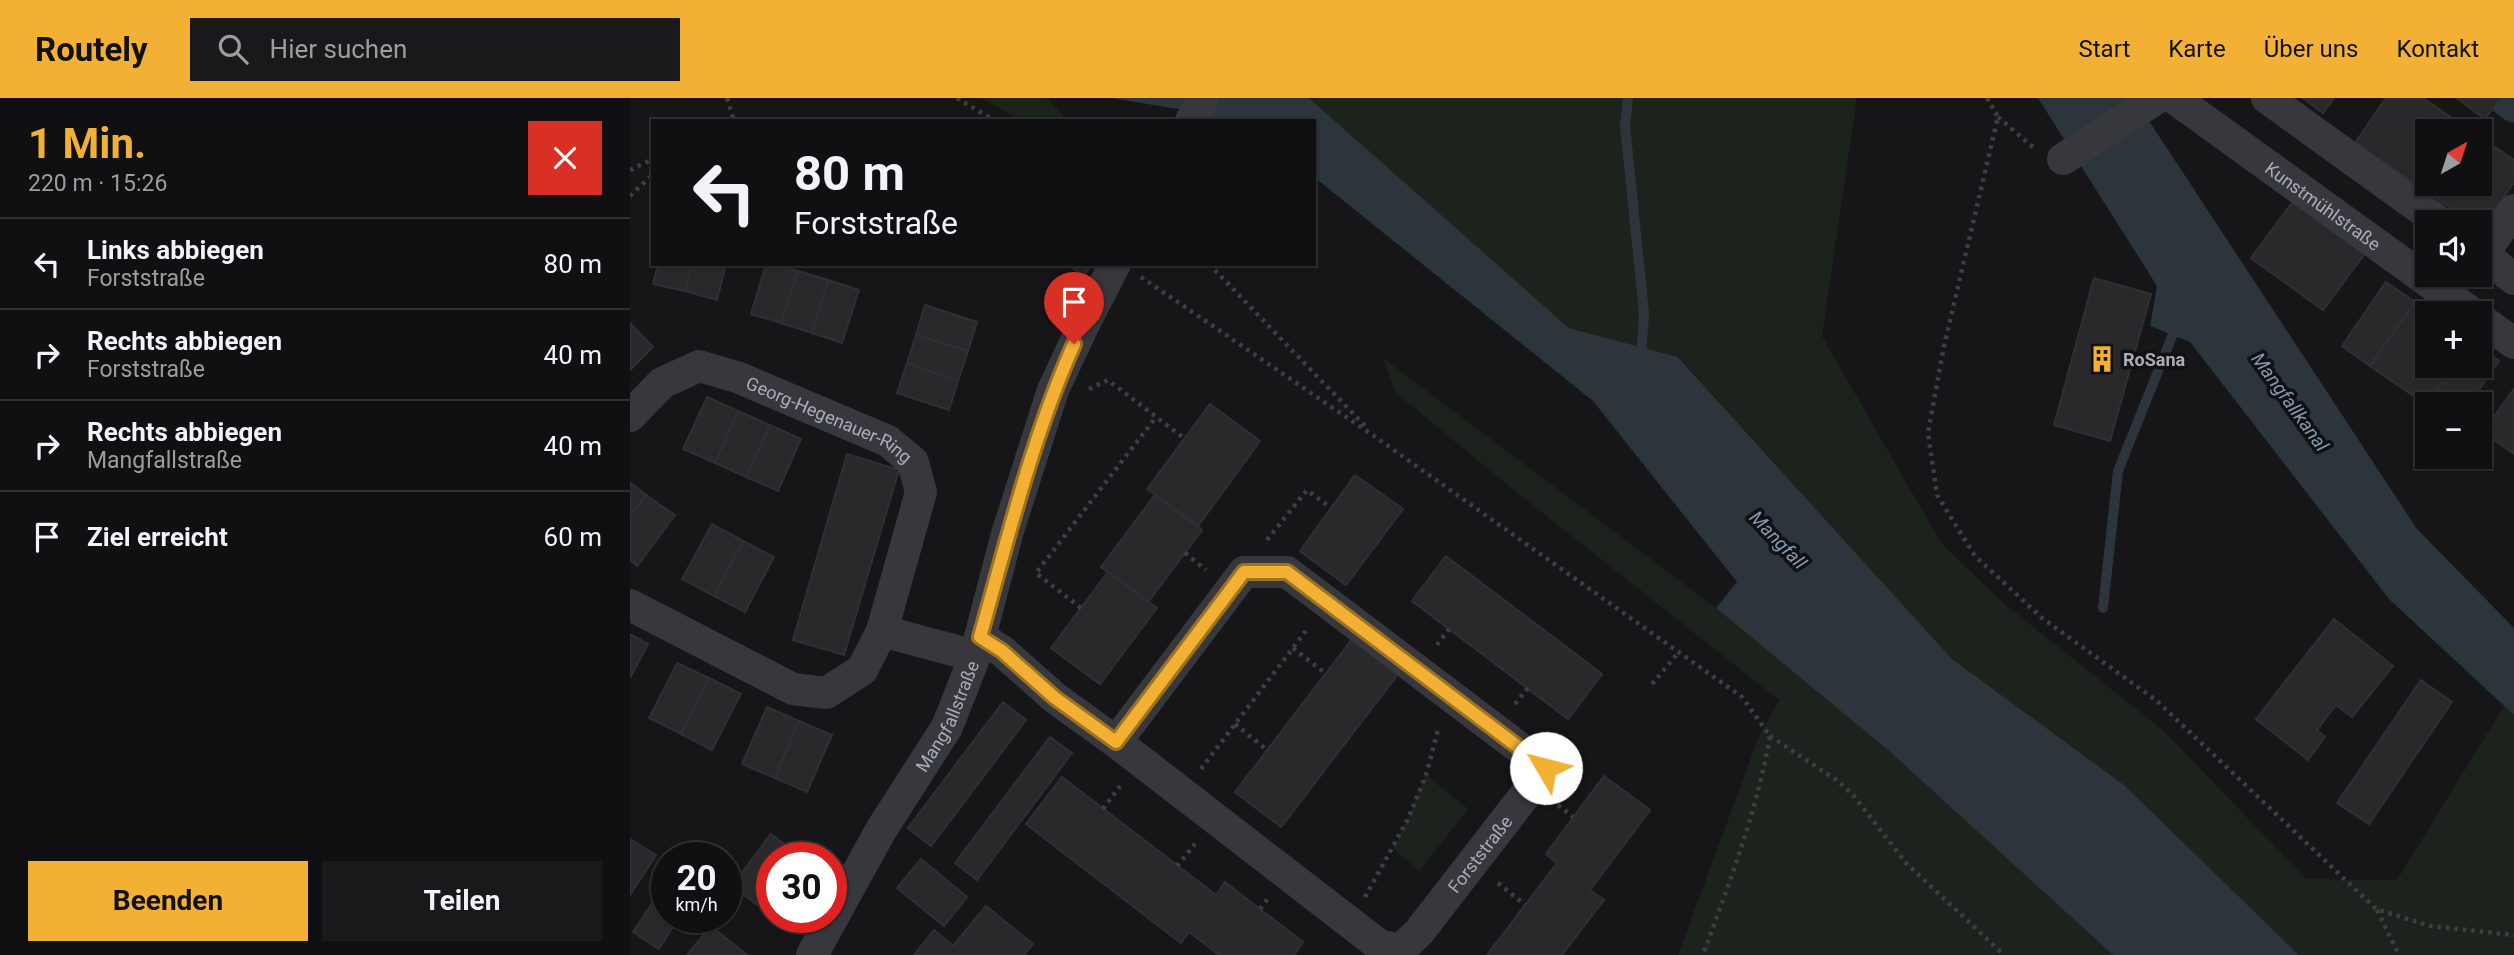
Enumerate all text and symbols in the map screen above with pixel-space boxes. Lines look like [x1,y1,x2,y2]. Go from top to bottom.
search box [190,18,680,81]
text: Routely [35,30,148,69]
icon: search [214,30,252,68]
text: Hier suchen [270,34,407,64]
text: Start [2079,35,2130,63]
text: Karte [2168,35,2226,63]
text: Über uns [2264,35,2358,63]
text: Kontakt [2396,35,2479,63]
text: 1 Min. [28,119,146,168]
north arrow [2415,119,2492,196]
map controls [2415,119,2492,469]
button: close [528,121,602,195]
text: 80 m [794,145,905,202]
icon: left [679,147,770,238]
street label: Kunstmühlstraße [2261,157,2385,254]
text: 220 m · 15:26 [28,170,167,197]
text: Forststraße [794,204,958,242]
button: sound [2415,210,2492,287]
text: Links abbiegen [87,235,264,265]
icon: left [28,245,66,283]
text: 80 m [544,249,602,279]
text: Forststraße [87,265,205,292]
pin [1044,272,1104,344]
icon: arrive [1055,283,1093,321]
button: + [2415,301,2492,378]
text: Rechts abbiegen [87,326,282,356]
icon: right [28,336,66,374]
text: 40 m [544,340,602,370]
building icon: RoSana [2087,344,2117,374]
water label: Mangfallkanal [2247,348,2334,456]
place label: RoSana [2123,349,2185,370]
text: Forststraße [87,356,205,383]
street label: Georg-Hegenauer-Ring [743,372,916,467]
button: − [2415,392,2492,469]
text: Rechts abbiegen [87,417,282,447]
icon: right [28,427,66,465]
text: 40 m [544,431,602,461]
text: Mangfallstraße [87,447,242,474]
water label: Mangfall [1745,506,1812,574]
icon: arrive [28,518,66,556]
text: Ziel erreicht [87,522,228,552]
text: 60 m [544,522,602,552]
street label: Mangfallstraße [911,657,983,775]
position arrow [1509,731,1583,805]
street label: Forststraße [1443,811,1516,897]
speed limit sign: 30 [756,842,847,933]
text: 20 [676,858,717,899]
button: Beenden [28,861,308,941]
button: Teilen [322,861,602,941]
text: km/h [675,894,718,915]

